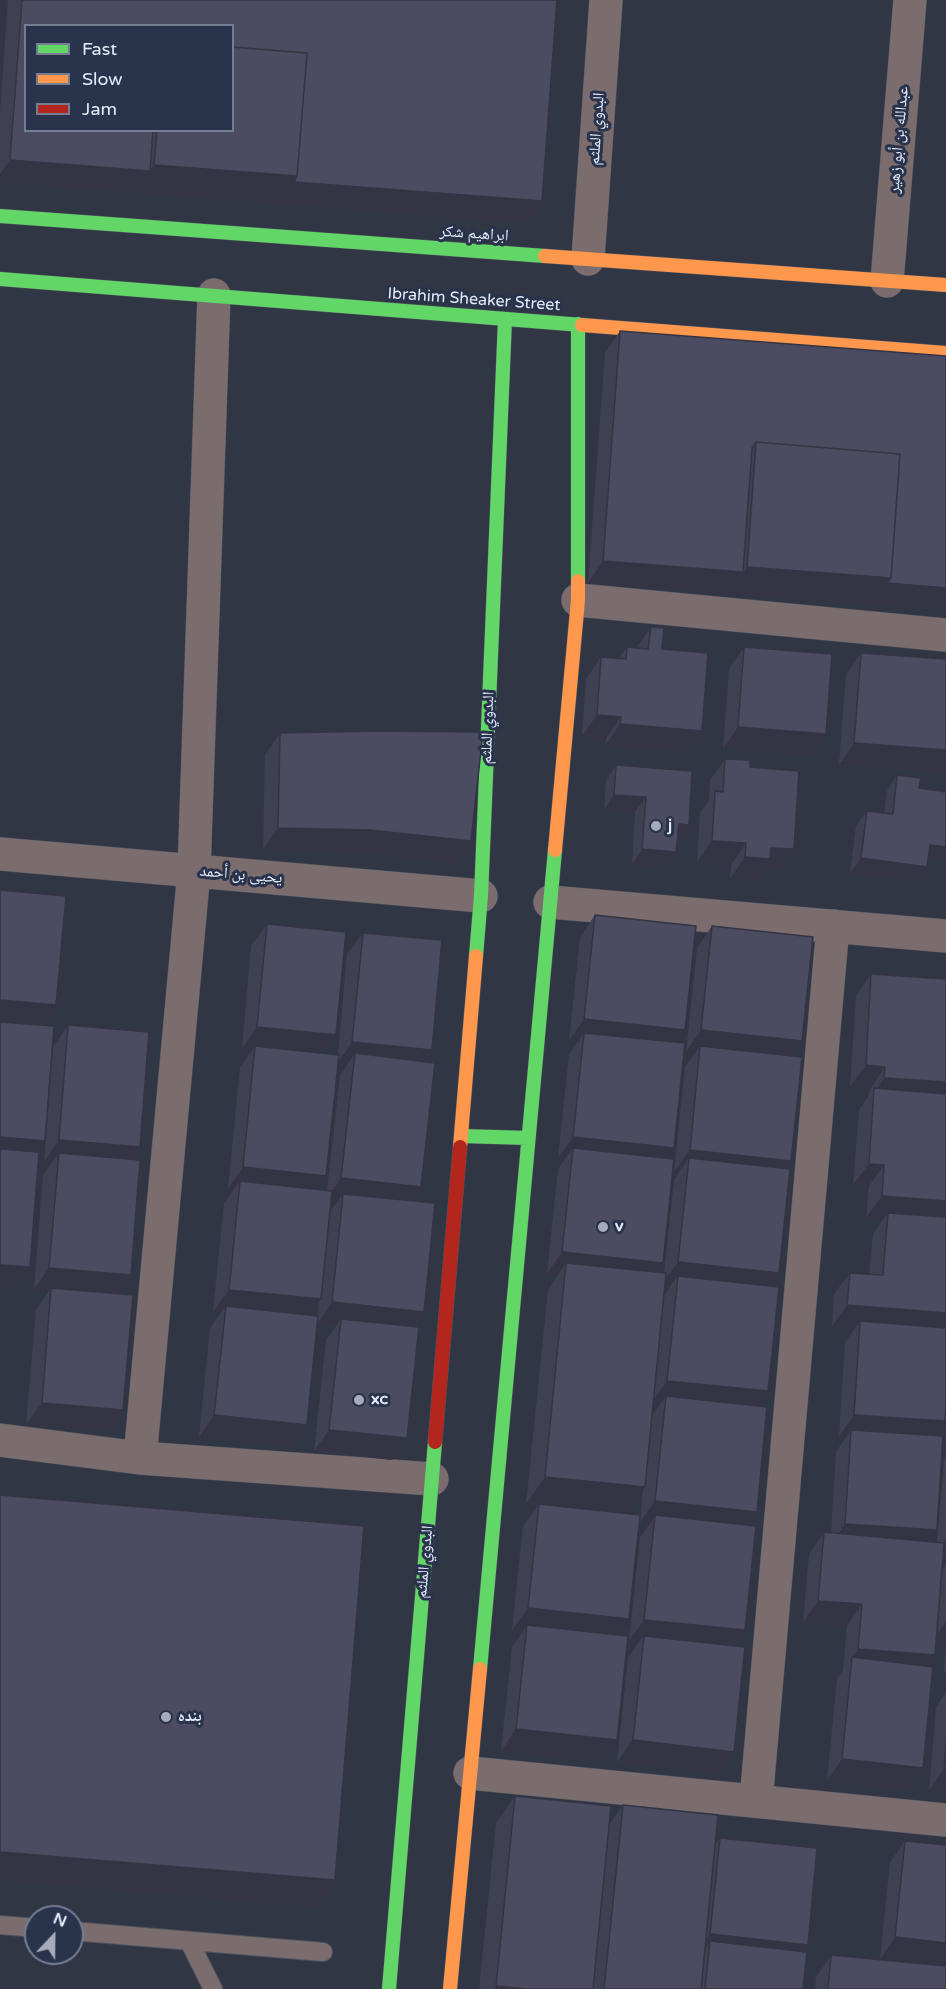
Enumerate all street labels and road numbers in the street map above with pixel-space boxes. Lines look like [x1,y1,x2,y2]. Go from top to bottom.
street label: عبدالله بن أبو زهير [885,86,913,194]
street label: البدوي الملثم [585,92,609,166]
street label: ابراهيم شكر [439,222,509,246]
street label: Ibrahim Sheaker Street [387,284,561,316]
street label: البدوي الملثم [477,691,499,765]
street label: يحيى بن أحمد [199,862,283,888]
street label: البدوي الملثم [412,1525,438,1599]

